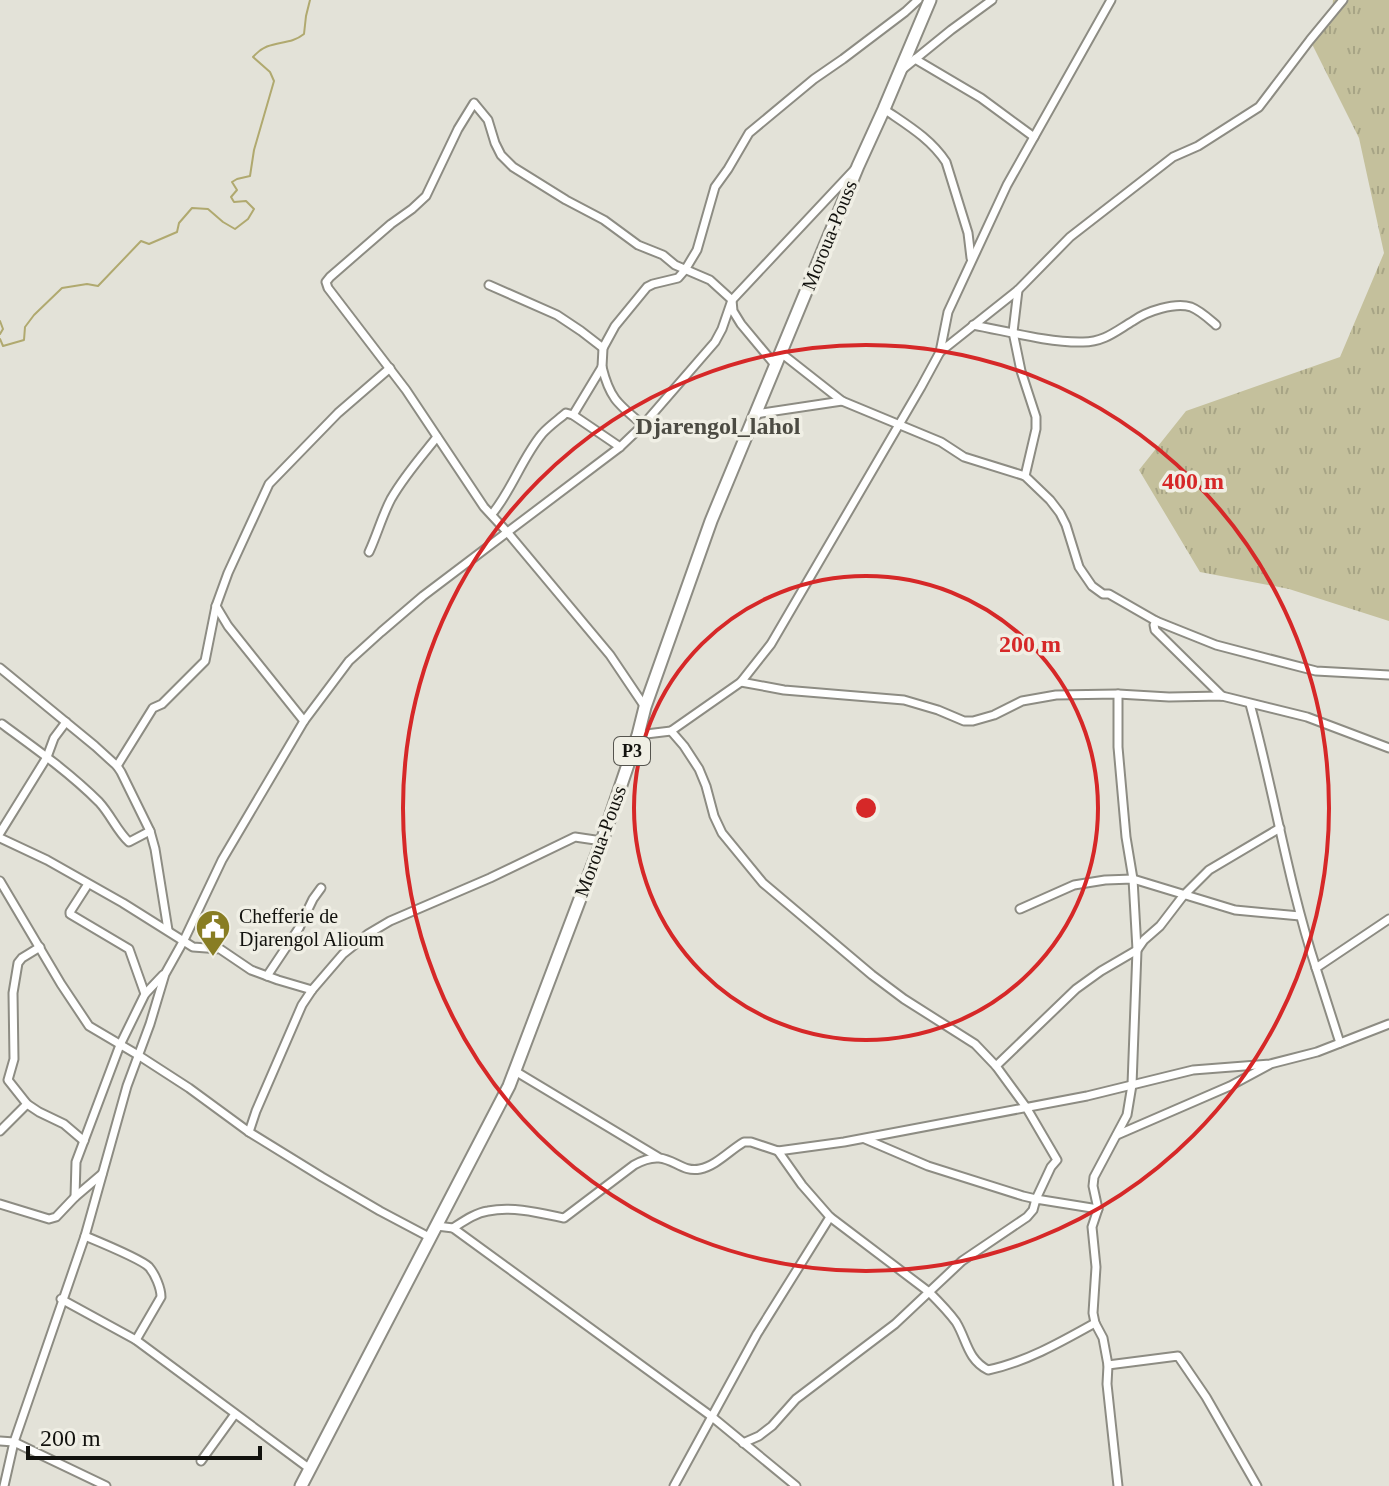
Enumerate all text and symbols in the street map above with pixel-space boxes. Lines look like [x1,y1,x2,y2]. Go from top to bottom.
street label: Moroua-Pouss [797,177,861,293]
district label: Djarengol_lahol [636,413,801,439]
text: 400 m [1162,468,1224,494]
text: 200 m [999,631,1061,657]
road number: P3 [614,737,650,765]
street label: Moroua-Pouss [570,782,630,900]
centre of rings [852,794,880,822]
place label: Chefferie de Djarengol Alioum [239,905,384,951]
public building icon: Chefferie de Djarengol Alioum [194,908,232,958]
scale bar [28,1410,260,1460]
text: 200 m [40,1425,101,1451]

